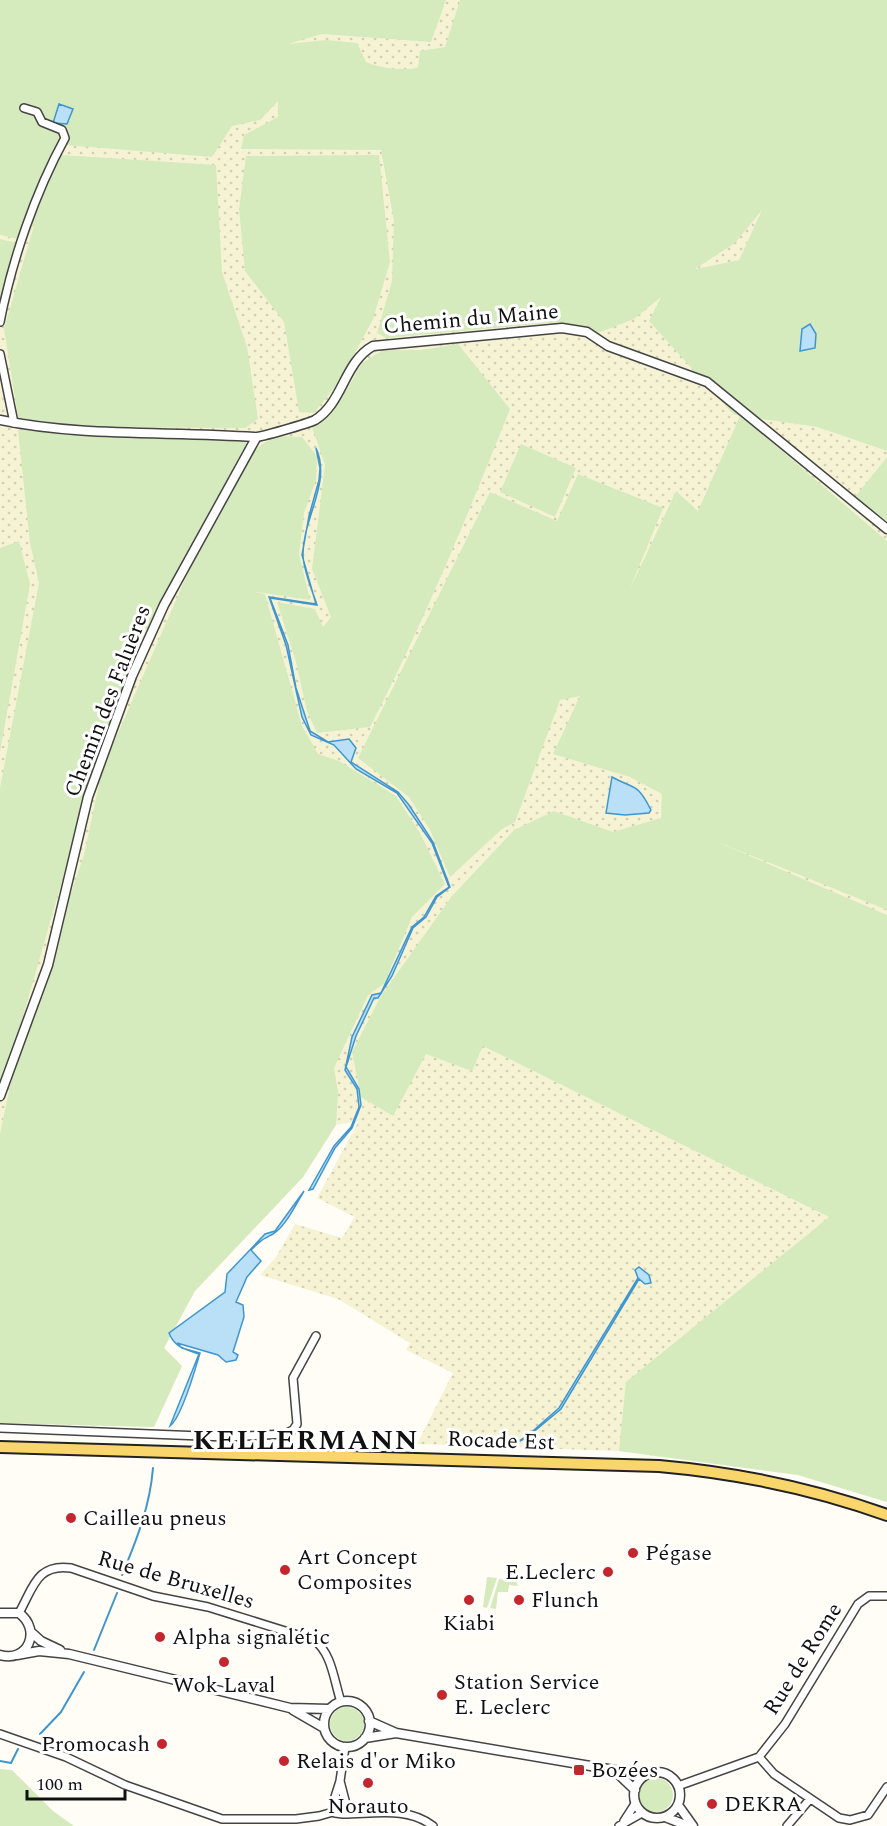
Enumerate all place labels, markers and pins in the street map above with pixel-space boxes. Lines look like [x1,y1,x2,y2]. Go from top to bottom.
place label: Cailleau pneus [83,1502,227,1535]
marker: Cailleau pneus [64,1511,78,1525]
place label: Pégase [645,1537,712,1570]
place label: Art Concept Composites [297,1541,418,1599]
marker: Pégase [626,1546,640,1560]
place label: E.Leclerc [505,1556,596,1589]
marker: Art Concept Composites [278,1563,292,1577]
marker: E.Leclerc [601,1565,615,1579]
place label: Flunch [531,1584,599,1617]
marker: Kiabi [462,1593,476,1607]
marker: Flunch [512,1593,526,1607]
place label: Kiabi [443,1607,495,1640]
place label: Alpha signalétic [172,1621,330,1654]
marker: Alpha signalétic [153,1630,167,1644]
marker: Wok Laval [217,1655,231,1669]
place label: Station Service E. Leclerc [454,1666,599,1724]
place label: Wok Laval [172,1669,276,1702]
marker: Station Service E. Leclerc [435,1688,449,1702]
place label: Promocash [41,1728,150,1761]
marker: Promocash [155,1737,169,1751]
place label: Relais d'or Miko [296,1745,456,1778]
marker: Relais d'or Miko [277,1754,291,1768]
place label: Bozées [591,1754,659,1787]
marker: Bozées [572,1763,586,1777]
marker: Norauto [361,1776,375,1790]
place label: DEKRA [724,1788,802,1821]
place label: Norauto [327,1790,409,1823]
marker: DEKRA [705,1797,719,1811]

